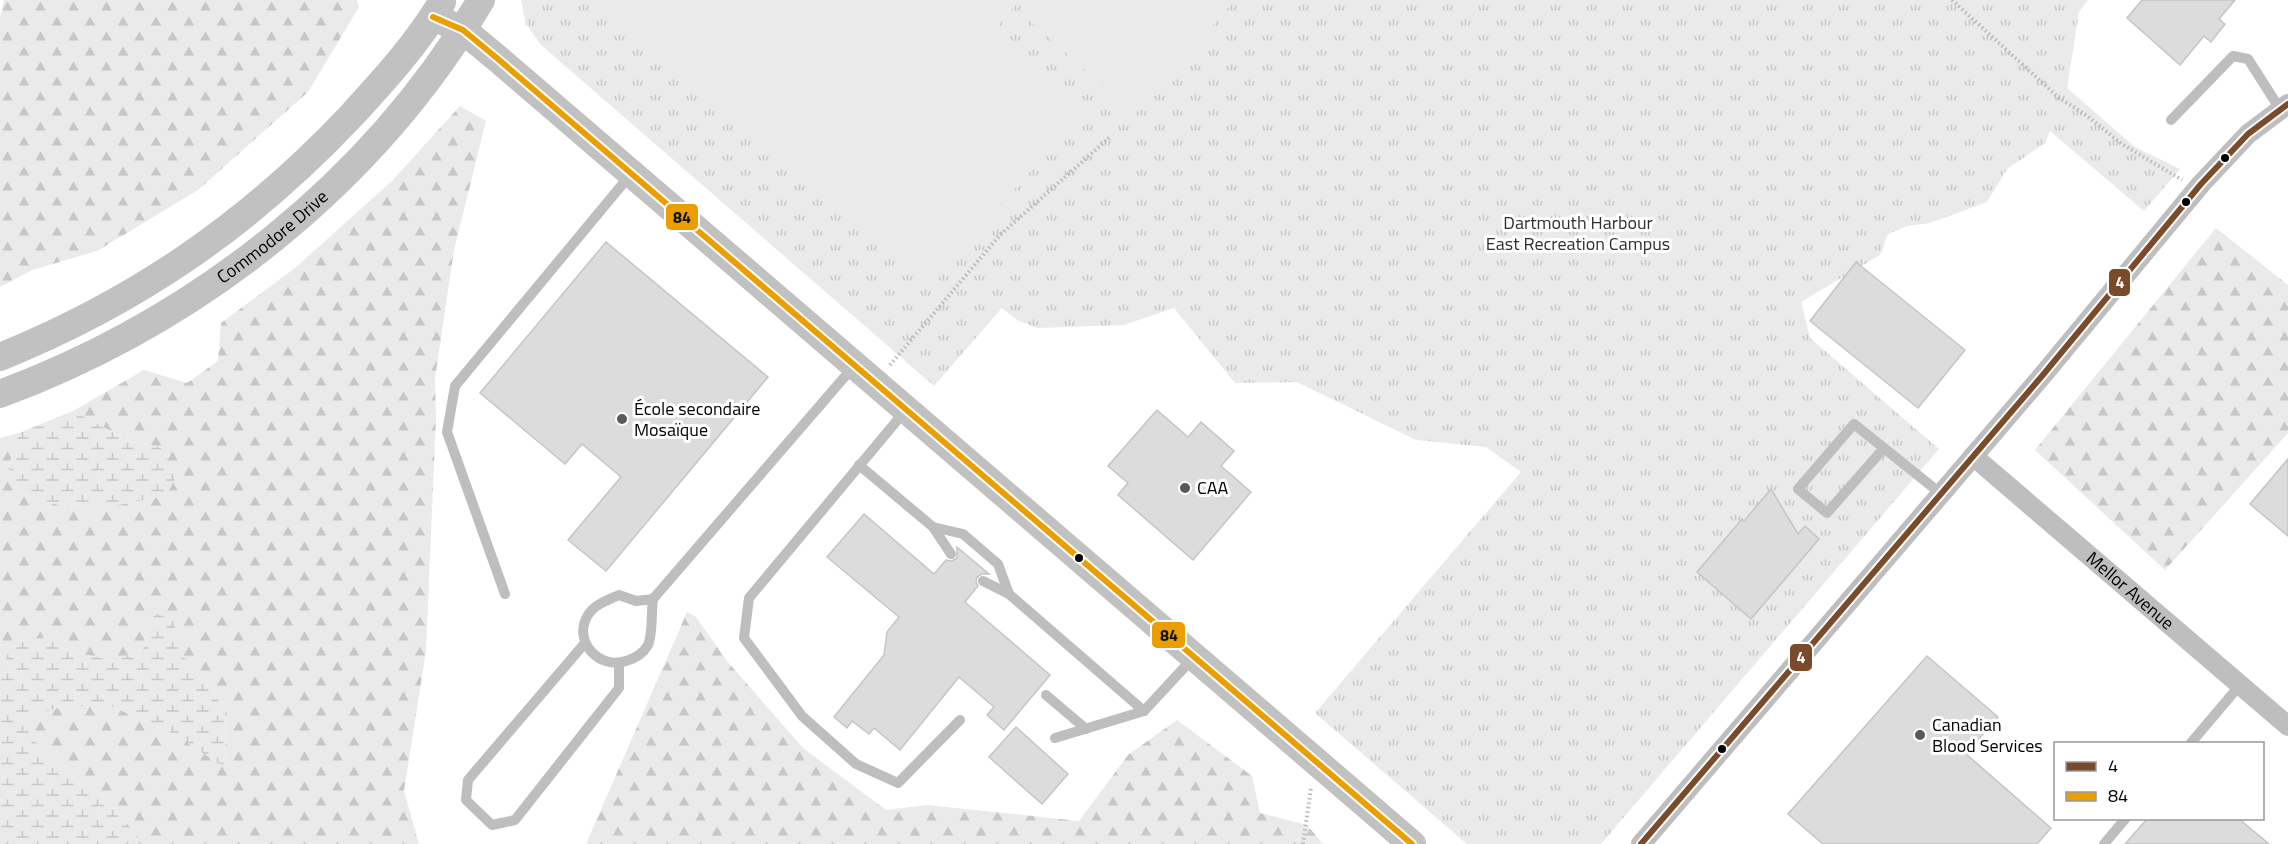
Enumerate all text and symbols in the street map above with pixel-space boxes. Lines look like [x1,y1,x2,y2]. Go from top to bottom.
unlabelled marker [2219,152,2231,164]
street label: Commodore Drive [211,183,334,290]
unlabelled marker [2180,196,2192,208]
line badge: 84 [665,203,699,231]
text: 84 [673,205,691,229]
park label: Dartmouth Harbour East Recreation Campus [1486,209,1670,257]
line badge: 4 [2108,268,2131,297]
text: 4 [2116,270,2125,294]
place label: École secondaire Mosaïque [634,395,760,443]
marker: École secondaire Mosaïque [615,412,629,426]
place label: CAA [1197,474,1229,501]
marker: CAA [1178,481,1192,495]
street label: Mellor Avenue [2081,545,2180,636]
unlabelled marker [1073,552,1085,564]
line badge: 84 [1151,621,1186,649]
text: 84 [1160,623,1178,647]
line badge: 4 [1789,643,1813,672]
text: 4 [1797,645,1806,669]
place label: Canadian Blood Services [1932,711,2043,759]
marker: Canadian Blood Services [1913,728,1927,742]
legend [2054,742,2264,820]
unlabelled marker [1716,743,1728,755]
text: 4 [2108,752,2118,779]
text: 84 [2108,782,2128,809]

